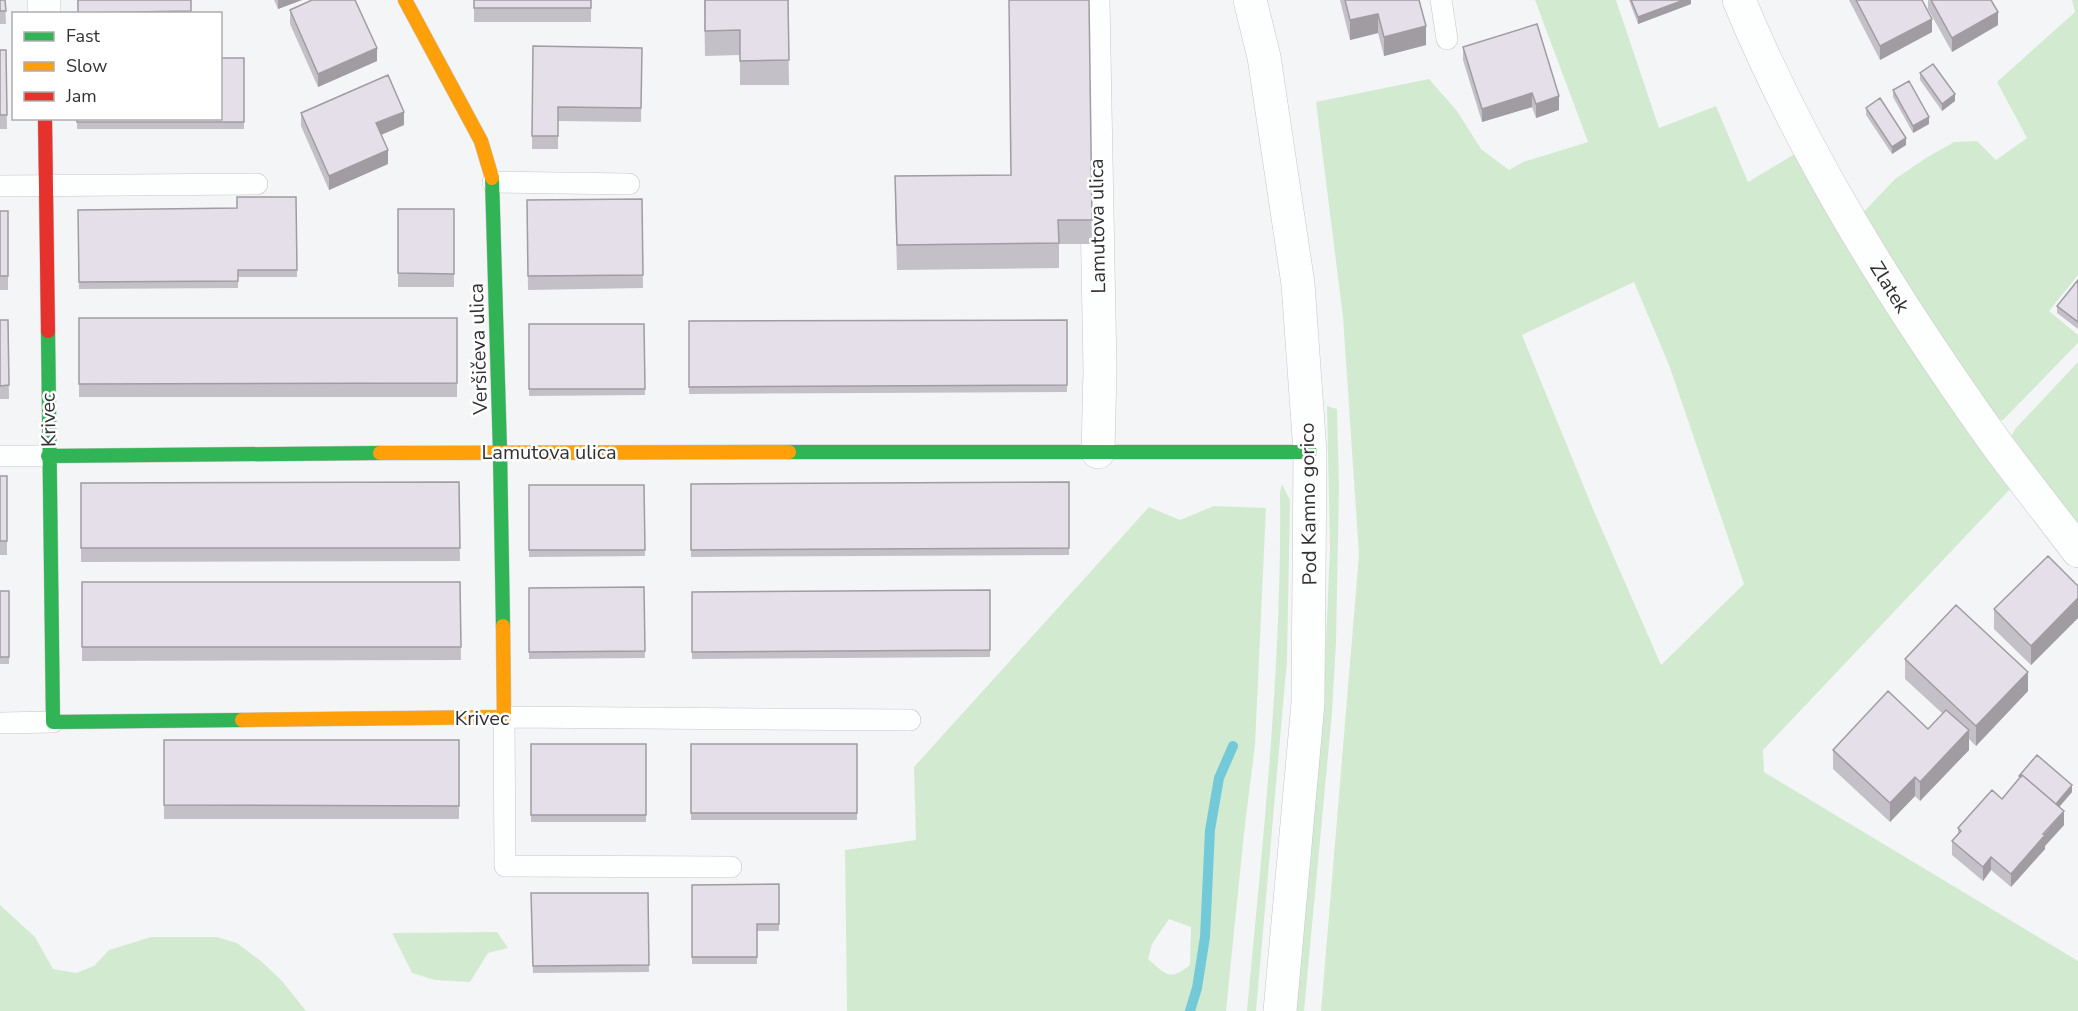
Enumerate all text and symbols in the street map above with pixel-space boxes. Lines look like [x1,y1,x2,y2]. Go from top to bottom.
legend [12,12,222,120]
text: Fast [66,24,101,48]
text: Slow [66,54,107,78]
text: Jam [65,84,97,108]
street label: Lamutova ulica [1083,158,1112,294]
street label: Zlatek [1863,256,1916,319]
street label: Veršičeva ulica [463,283,494,416]
street label: Krivec [35,393,62,447]
street label: Pod Kamno gorico [1294,422,1323,586]
street label: Lamutova ulica [481,439,617,466]
street label: Krivec [455,705,509,732]

